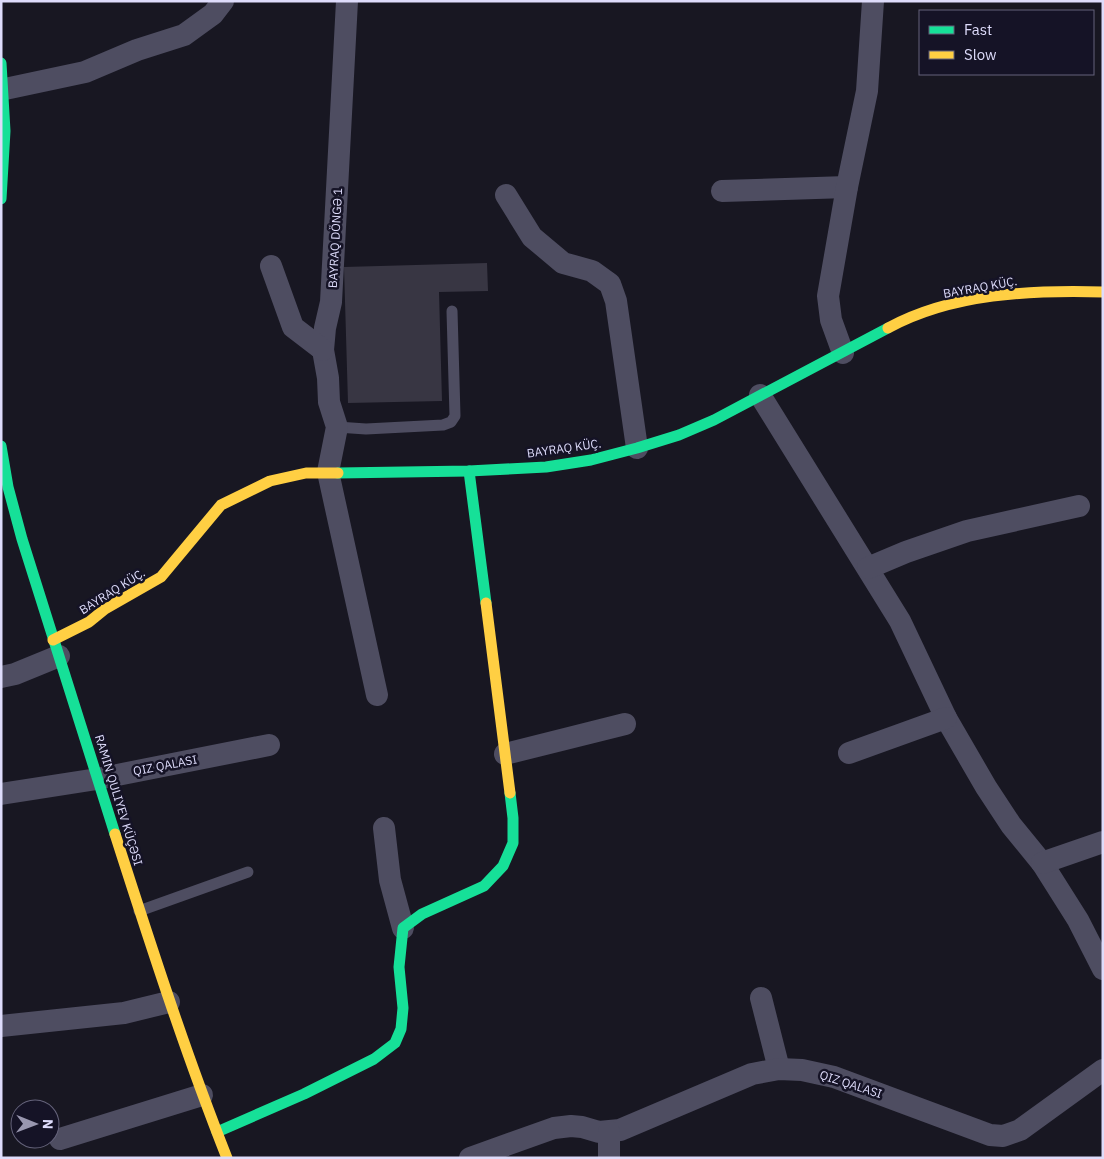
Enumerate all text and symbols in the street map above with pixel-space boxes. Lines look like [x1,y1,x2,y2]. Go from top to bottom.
legend [919,10,1094,75]
text: Fast [964,20,992,39]
text: Slow [964,45,997,64]
street label: BAYRAQ DÖNGƏ 1 [325,188,345,288]
street label: BAYRAQ KÜÇ. [942,273,1018,301]
street label: BAYRAQ KÜÇ. [526,435,602,461]
street label: BAYRAQ KÜÇ. [76,565,148,617]
street label: RAMIN QULIYEV KÜÇƏSI [92,733,146,867]
street label: QIZ QALASI [132,751,198,779]
street label: QIZ QALASI [818,1067,884,1101]
north arrow [10,1099,60,1149]
text: N [39,1119,57,1129]

